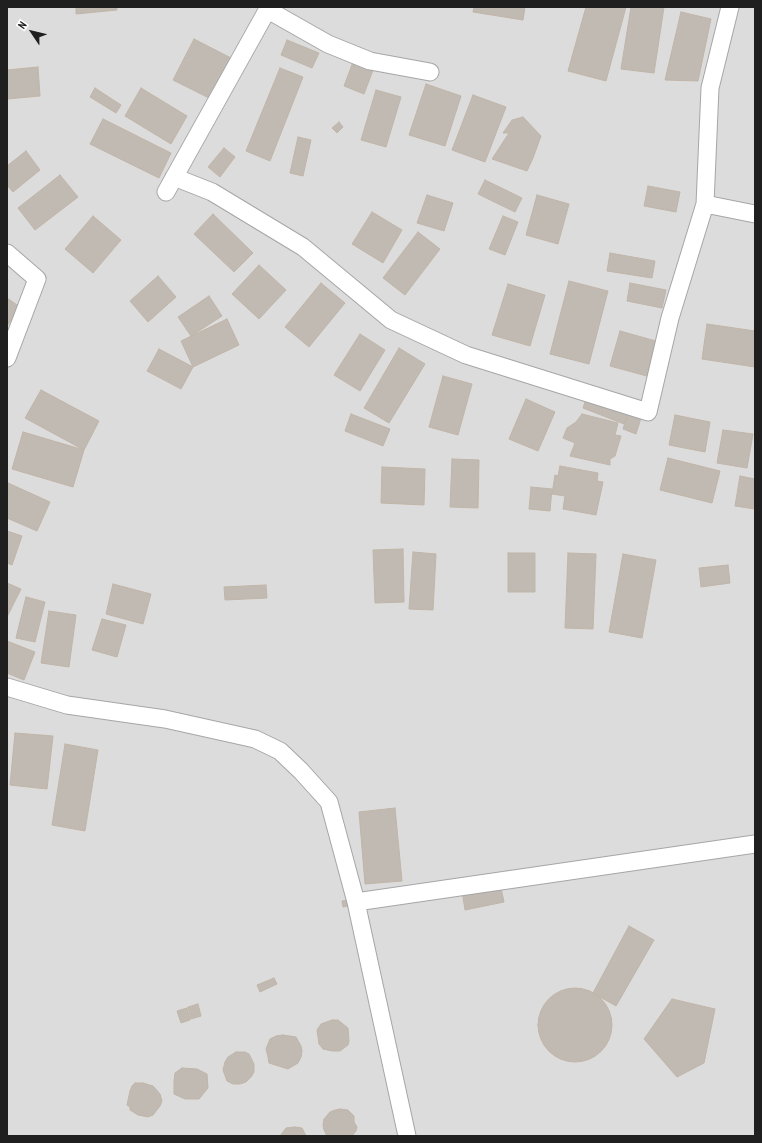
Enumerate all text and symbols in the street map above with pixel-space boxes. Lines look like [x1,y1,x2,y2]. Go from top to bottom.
north arrow [12,12,52,52]
text: N [15,19,30,32]

